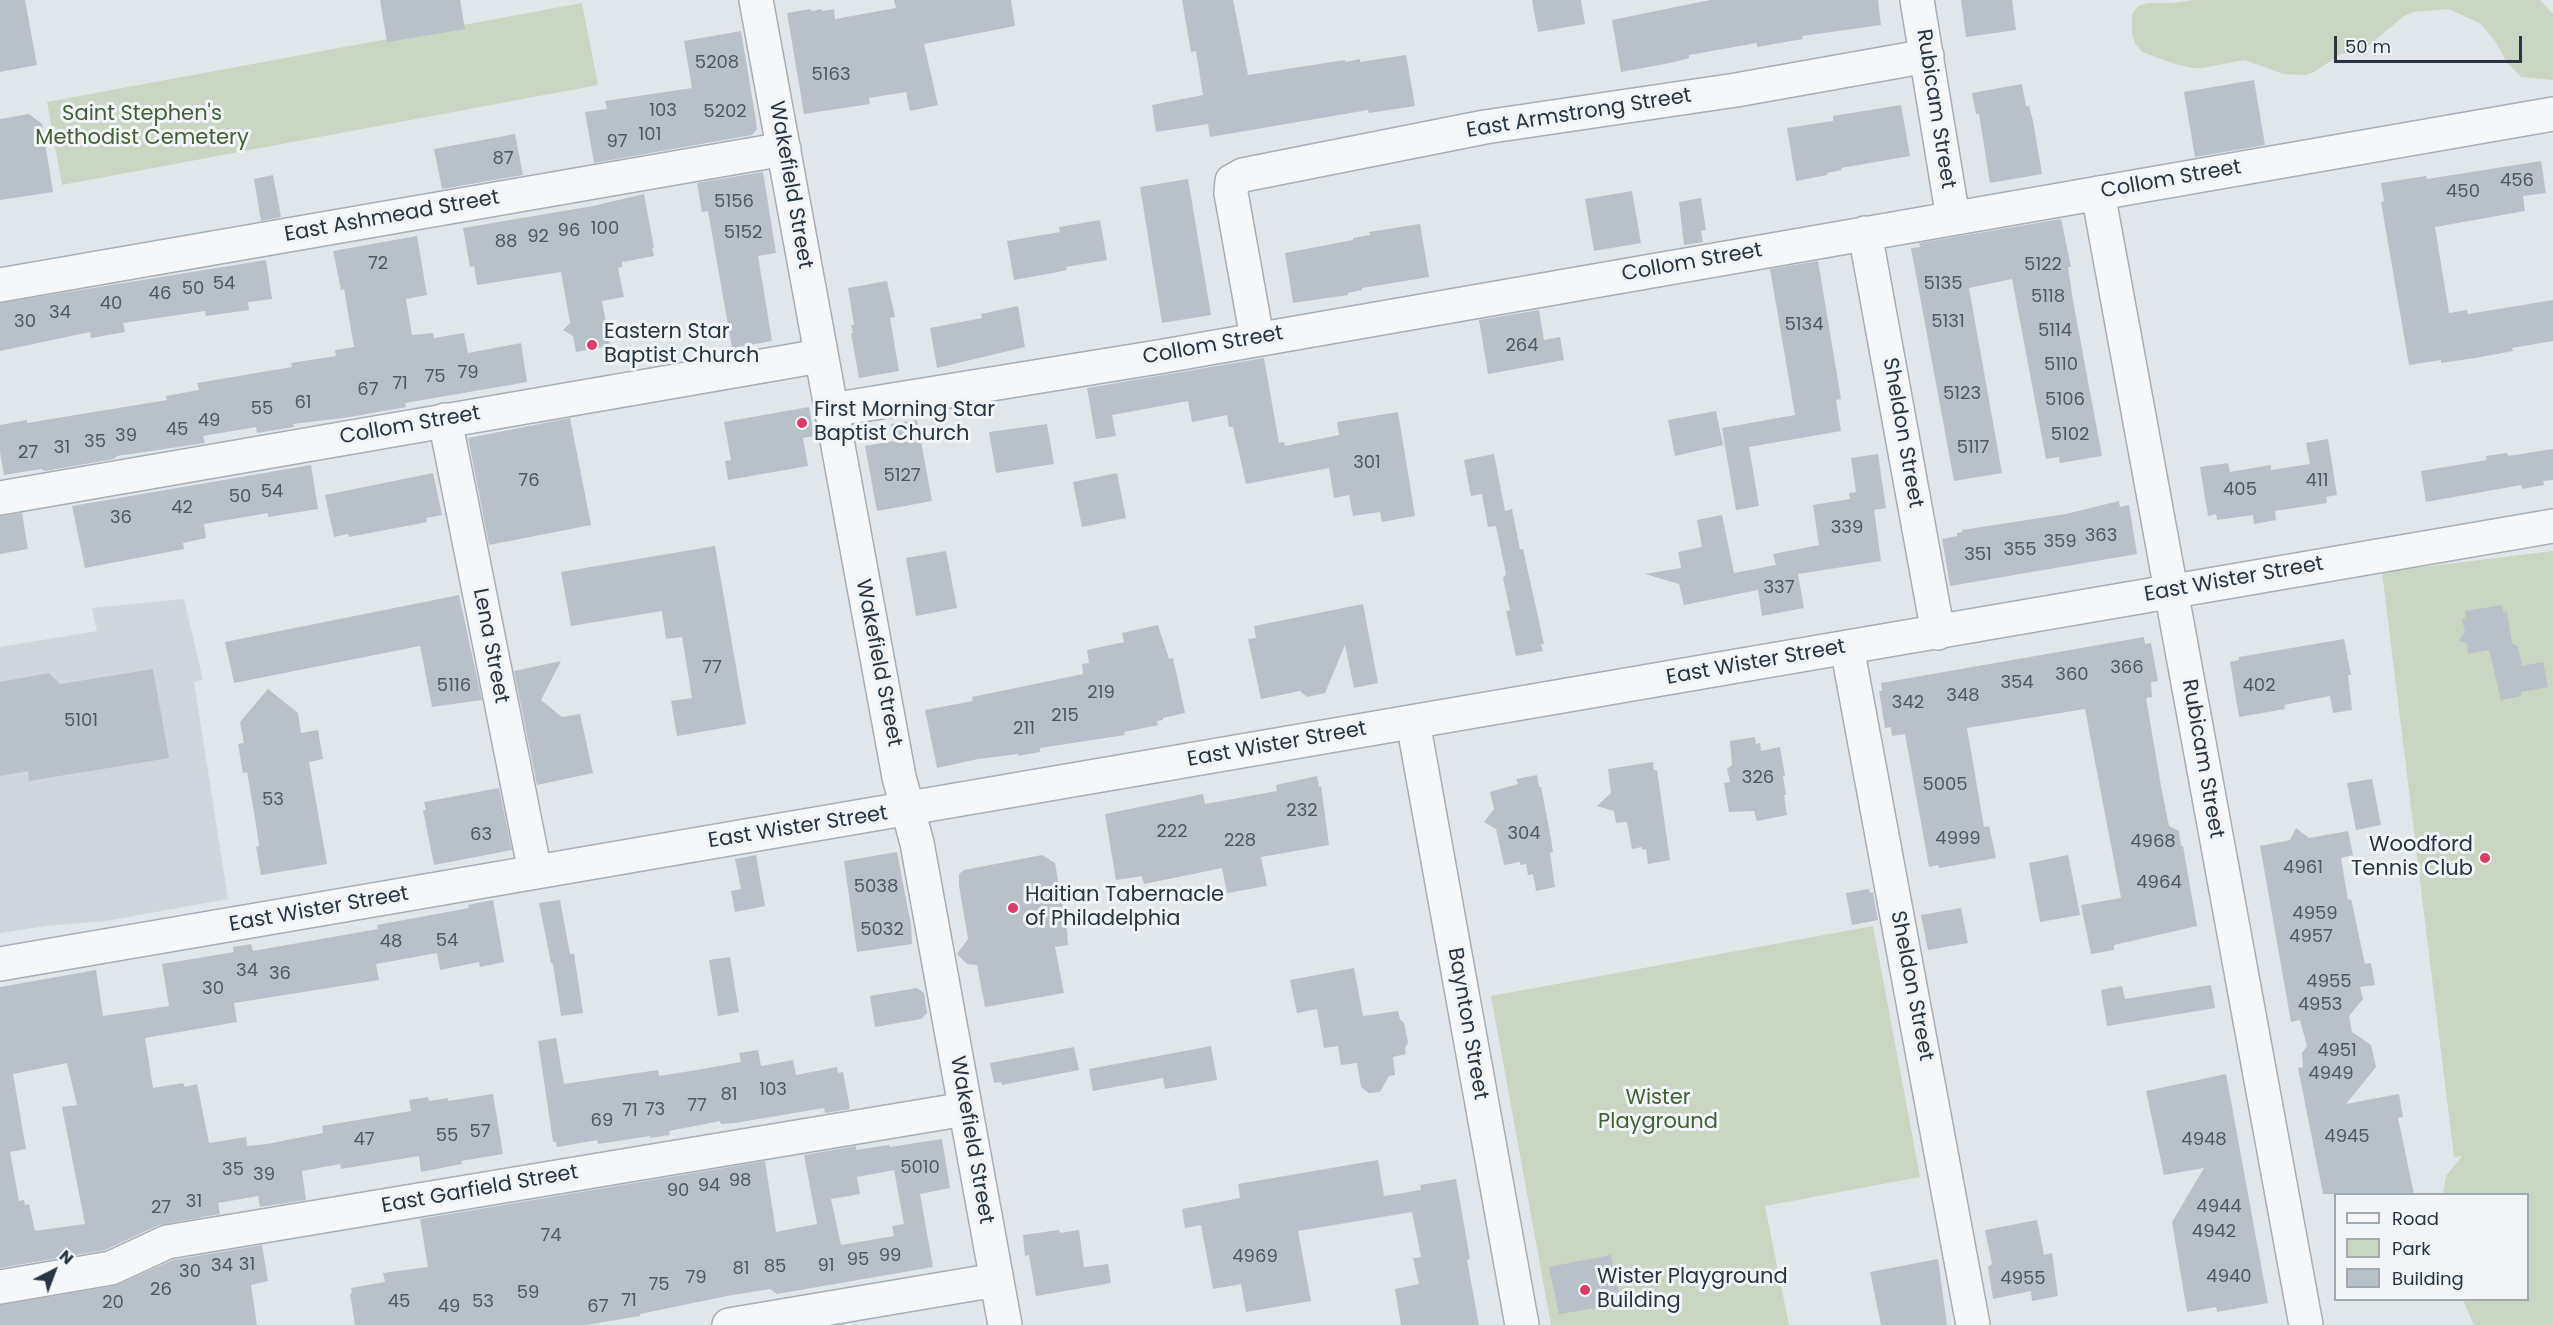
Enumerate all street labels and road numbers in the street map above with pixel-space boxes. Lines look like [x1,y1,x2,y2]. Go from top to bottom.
street label: Rubicam Street [1910,27,1960,191]
street label: East Armstrong Street [1465,84,1693,144]
street label: Wakefield Street [763,99,817,271]
street label: Collom Street [2099,155,2243,205]
street label: East Ashmead Street [283,186,501,248]
street label: Collom Street [1620,238,1764,288]
street label: Collom Street [1141,321,1285,371]
street label: Sheldon Street [1876,356,1928,510]
street label: Collom Street [338,401,482,451]
street label: East Wister Street [2142,552,2326,608]
street label: Wakefield Street [849,577,907,749]
street label: Lena Street [466,586,514,706]
street label: East Wister Street [1664,635,1848,691]
street label: Rubicam Street [2176,677,2228,841]
street label: East Wister Street [1185,717,1369,773]
street label: East Wister Street [706,801,890,855]
street label: East Wister Street [227,882,411,938]
street label: Sheldon Street [1884,909,1938,1063]
street label: Baynton Street [1441,946,1493,1102]
street label: Wakefield Street [944,1054,998,1226]
street label: East Garfield Street [380,1160,580,1220]

